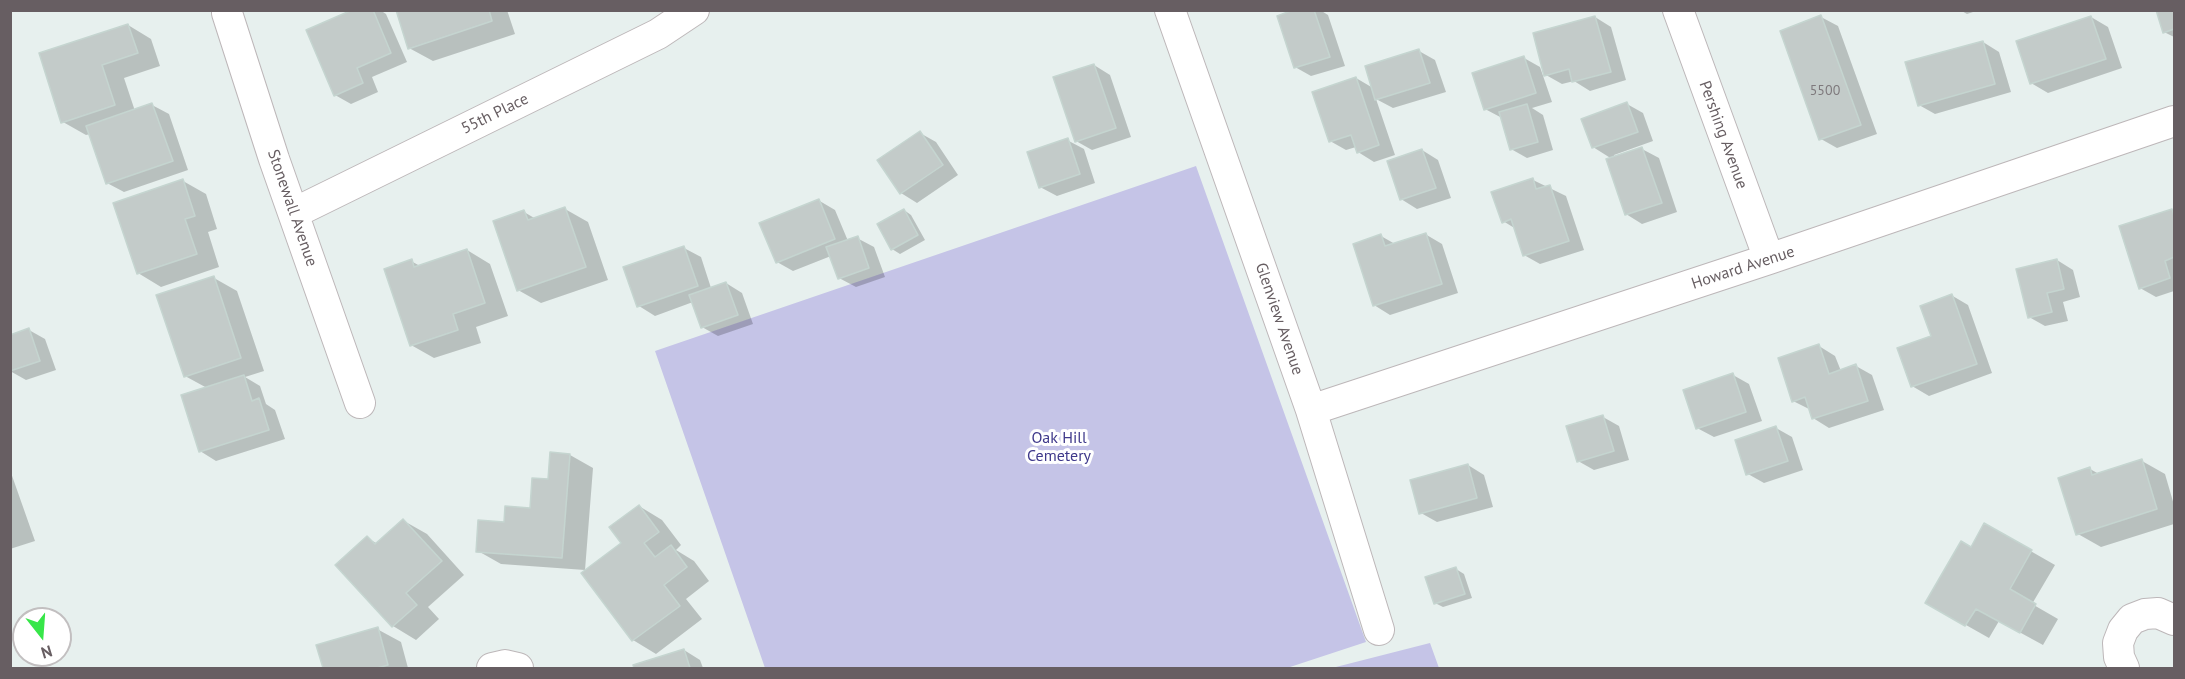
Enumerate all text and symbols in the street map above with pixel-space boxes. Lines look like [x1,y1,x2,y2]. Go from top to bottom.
street label: Pershing Avenue [1695,78,1751,192]
house number: 5500 [1810,83,1840,99]
street label: 55th Place [458,89,532,139]
street label: Stonewall Avenue [263,147,321,269]
street label: Howard Avenue [1689,242,1797,294]
street label: Glenview Avenue [1251,260,1307,378]
park label: Oak Hill Cemetery [1027,428,1091,466]
north arrow [12,607,72,667]
text: N [39,641,55,663]

